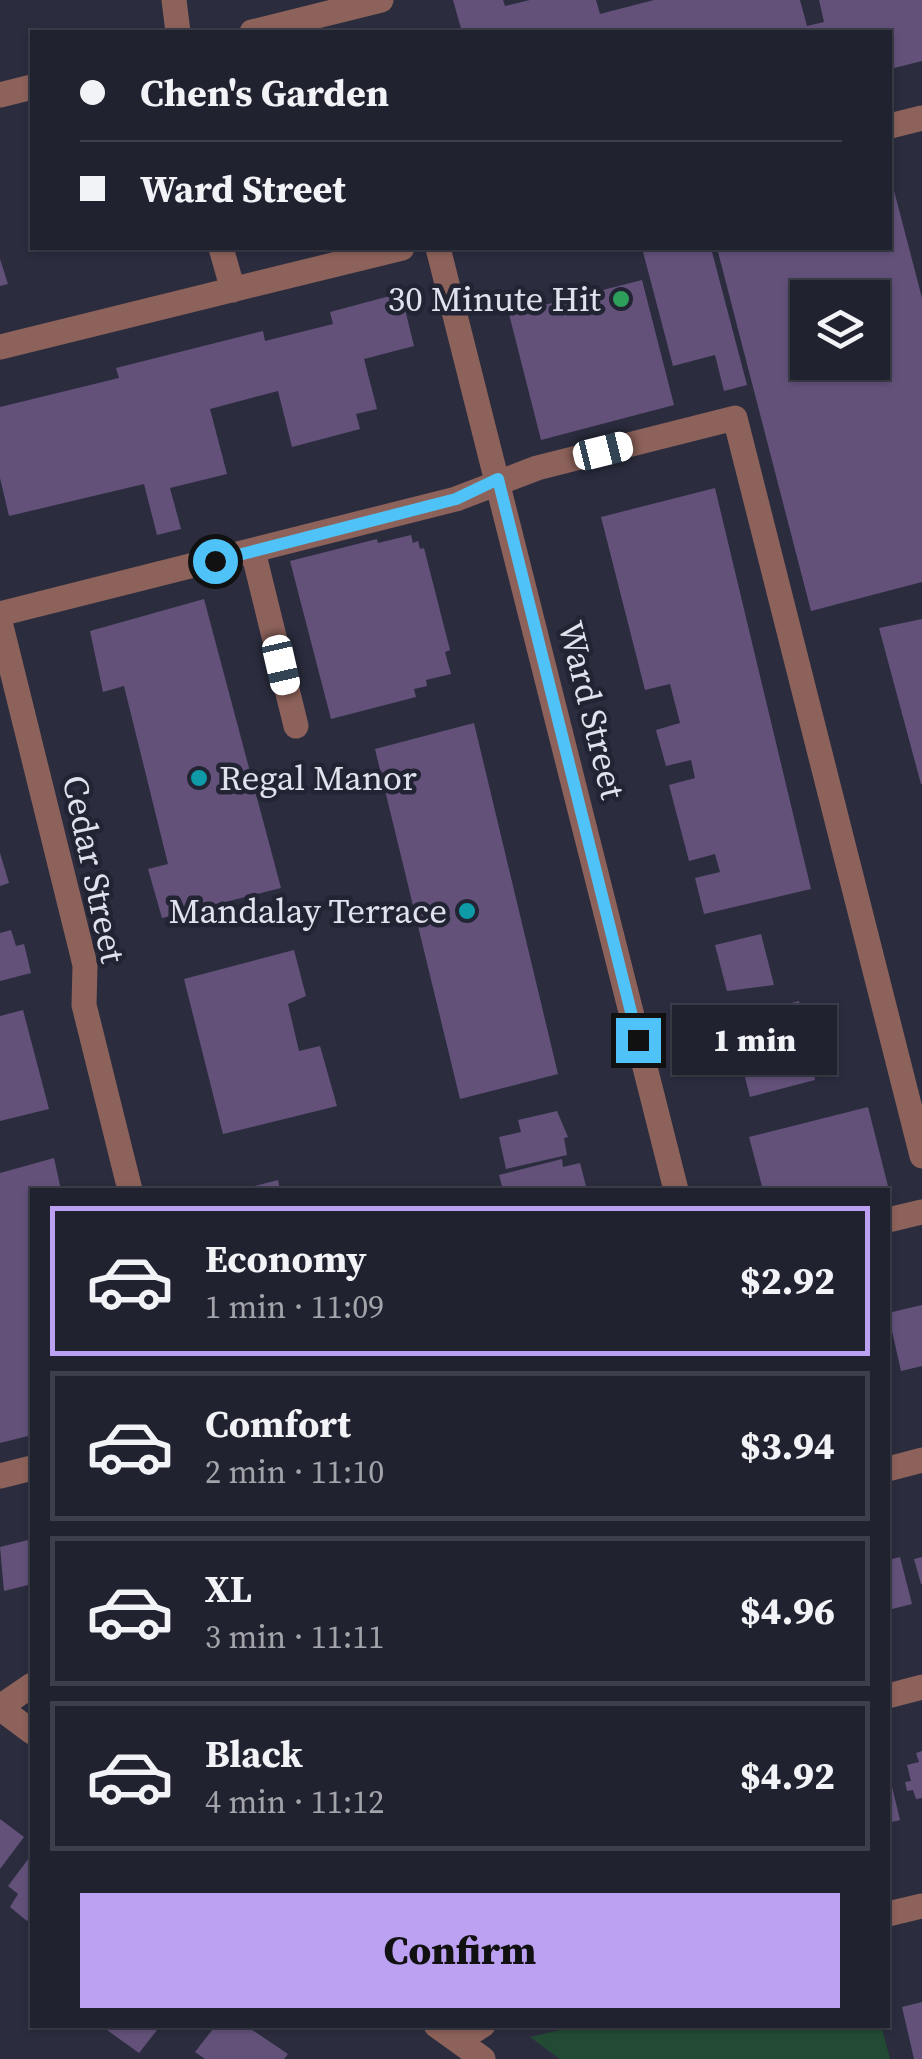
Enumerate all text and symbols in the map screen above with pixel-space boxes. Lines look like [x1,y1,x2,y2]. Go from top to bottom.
text: Chen's Garden [140,67,389,119]
text: Ward Street [140,163,346,215]
place label: 30 Minute Hit [388,275,602,323]
map controls [790,280,890,380]
button: layers [790,280,890,380]
marker: 30 Minute Hit [610,288,632,310]
car [570,429,636,473]
route start [193,539,238,584]
street label: Ward Street [547,616,637,805]
car [260,632,302,698]
place label: Regal Manor [219,754,417,802]
marker: Regal Manor [188,767,210,789]
street label: Cedar Street [51,771,137,968]
place label: Mandalay Terrace [169,887,447,935]
marker: Mandalay Terrace [456,900,478,922]
callout: 1 min [673,1005,838,1075]
route end [616,1018,661,1063]
text: 1 min [713,1018,796,1062]
text: Economy [205,1233,367,1285]
icon: car [85,1236,175,1326]
text: $2.92 [740,1255,835,1307]
text: 1 min · 11:09 [205,1285,384,1329]
text: Comfort [205,1398,351,1450]
icon: car [85,1401,175,1491]
text: $3.94 [740,1420,835,1472]
text: 2 min · 11:10 [205,1450,384,1494]
text: XL [205,1563,252,1615]
icon: car [85,1566,175,1656]
text: $4.96 [740,1585,835,1637]
text: 3 min · 11:11 [205,1615,384,1659]
text: Black [205,1728,303,1780]
icon: car [85,1731,175,1821]
text: $4.92 [740,1750,835,1802]
text: 4 min · 11:12 [205,1780,384,1824]
button: Confirm [80,1893,840,2008]

